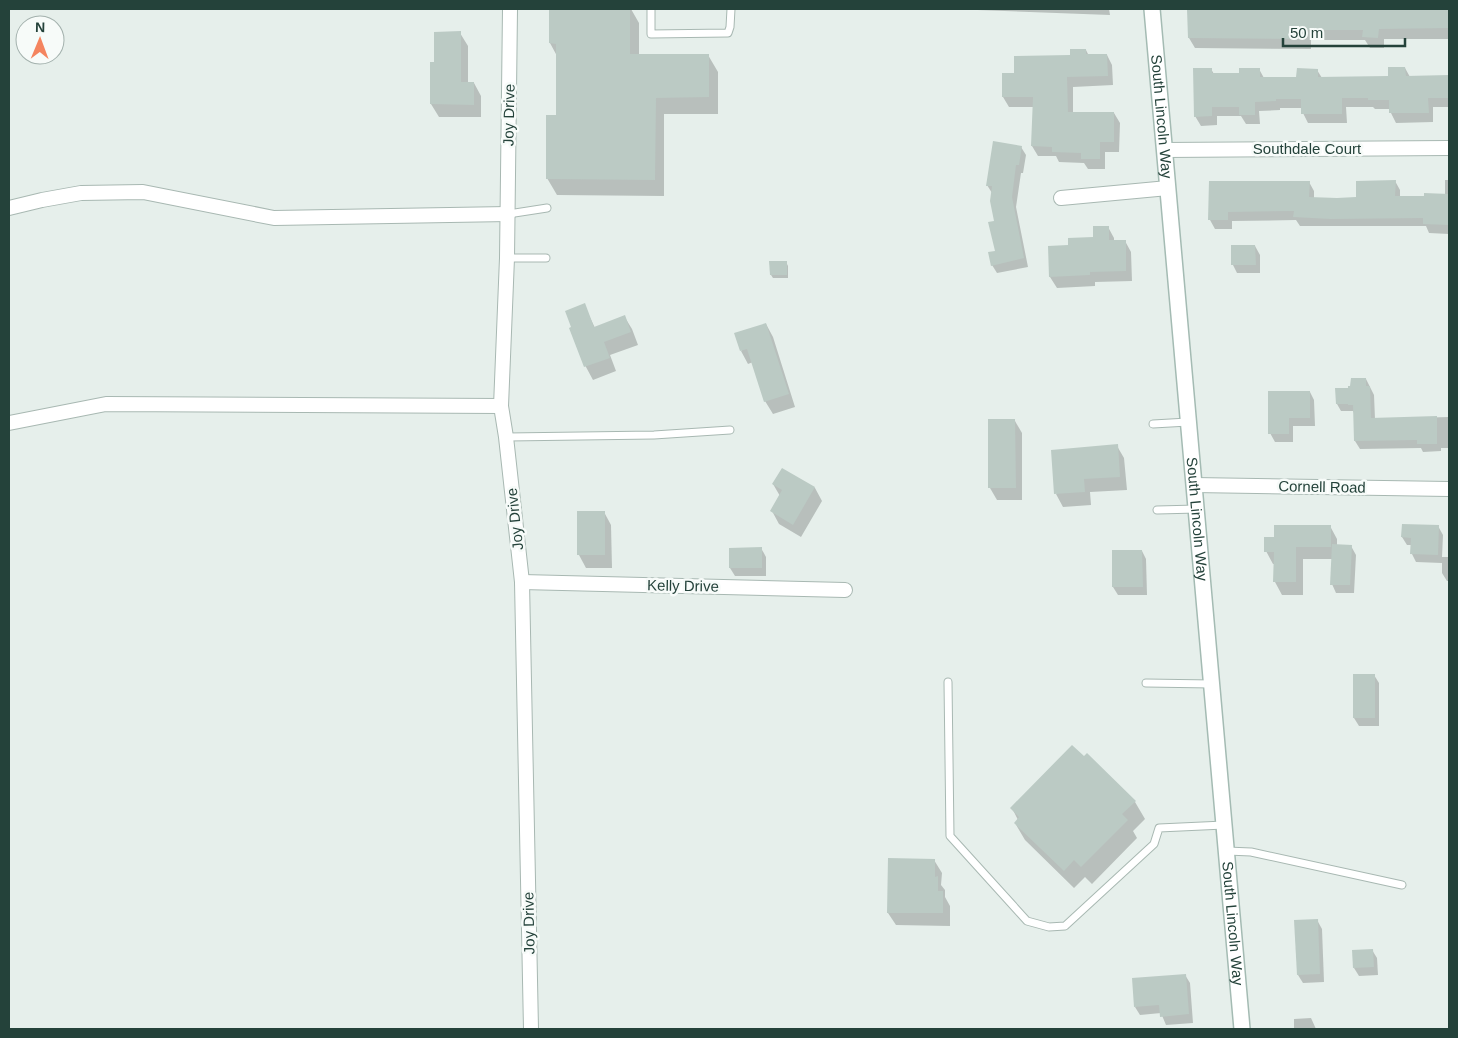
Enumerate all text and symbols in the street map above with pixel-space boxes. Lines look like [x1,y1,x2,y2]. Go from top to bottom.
north arrow [15,15,65,65]
scale bar [1283,15,1406,47]
text: N [35,19,45,35]
text: 50 m [1290,24,1323,41]
street label: South Lincoln Way [1148,54,1176,180]
street label: Joy Drive [499,84,518,146]
street label: Southdale Court [1253,140,1362,157]
street label: South Lincoln Way [1184,456,1211,582]
street label: Cornell Road [1278,477,1366,496]
street label: Joy Drive [503,487,526,551]
street label: Kelly Drive [647,576,719,595]
street label: South Lincoln Way [1219,861,1247,987]
street label: Joy Drive [519,892,538,954]

